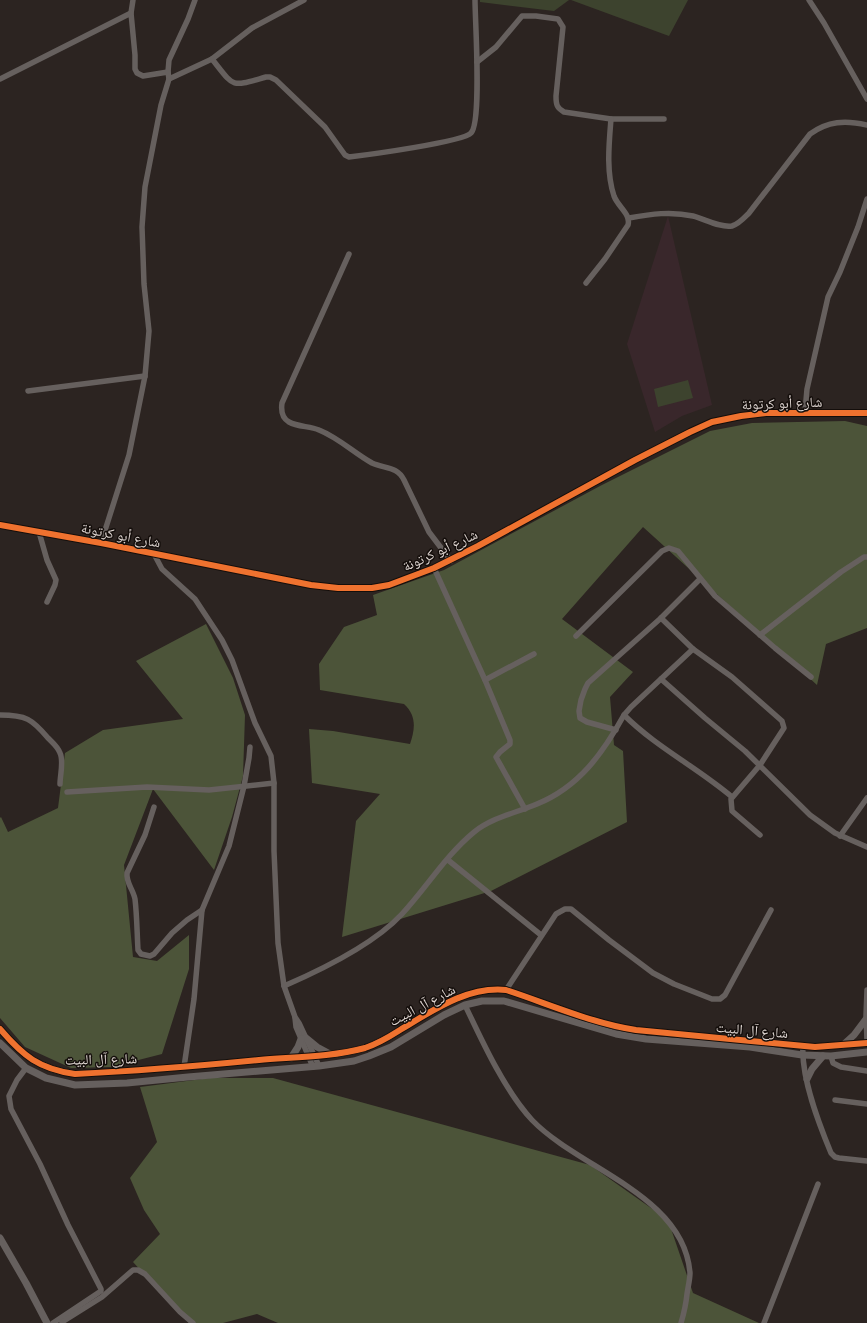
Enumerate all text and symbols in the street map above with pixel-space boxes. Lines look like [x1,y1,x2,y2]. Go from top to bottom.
street label: شارع أبو كرتونة [741,393,823,414]
street label: شارع أبو كرتونة [80,518,162,552]
street label: شارع أبو كرتونة [400,525,481,576]
street label: شارع آل البيت [386,980,459,1031]
street label: شارع آل البيت [715,1018,789,1043]
street label: شارع آل البيت [65,1049,137,1070]

